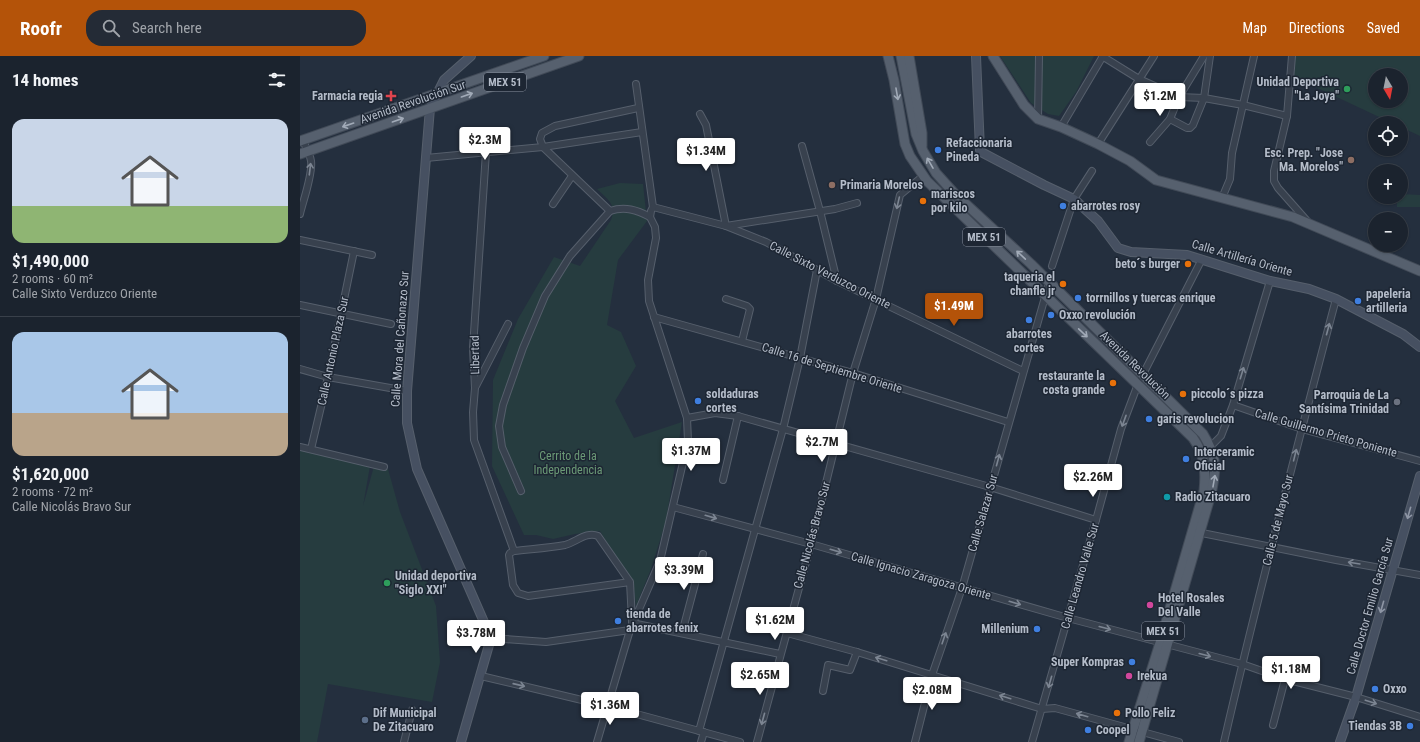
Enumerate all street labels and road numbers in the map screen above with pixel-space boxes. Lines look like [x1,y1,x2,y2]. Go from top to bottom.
road number: MEX 51 [484,73,526,91]
street label: Avenida Revolución Sur [359,77,468,127]
road number: MEX 51 [963,228,1005,246]
street label: Calle Artillería Oriente [1190,237,1294,279]
street label: Calle Sixto Verduzco Oriente [767,238,893,312]
street label: Calle Mora del Cañonazo Sur [388,270,412,407]
street label: Calle Antonio Plaza Sur [315,295,351,407]
street label: Avenida Revolución [1097,328,1173,402]
street label: Libertad [468,335,482,375]
street label: Calle 16 de Septiembre Oriente [760,340,904,396]
street label: Calle Guillermo Prieto Poniente [1253,406,1399,460]
street label: Calle Salazar Sur [965,472,1001,553]
street label: Calle 5 de Mayo Sur [1260,473,1296,567]
street label: Calle Nicolás Bravo Sur [791,480,833,590]
street label: Calle Leandro Valle Sur [1058,521,1102,630]
street label: Calle Doctor Emilio García Sur [1344,536,1396,676]
street label: Calle Ignacio Zaragoza Oriente [849,549,993,603]
road number: MEX 51 [1142,622,1184,640]

